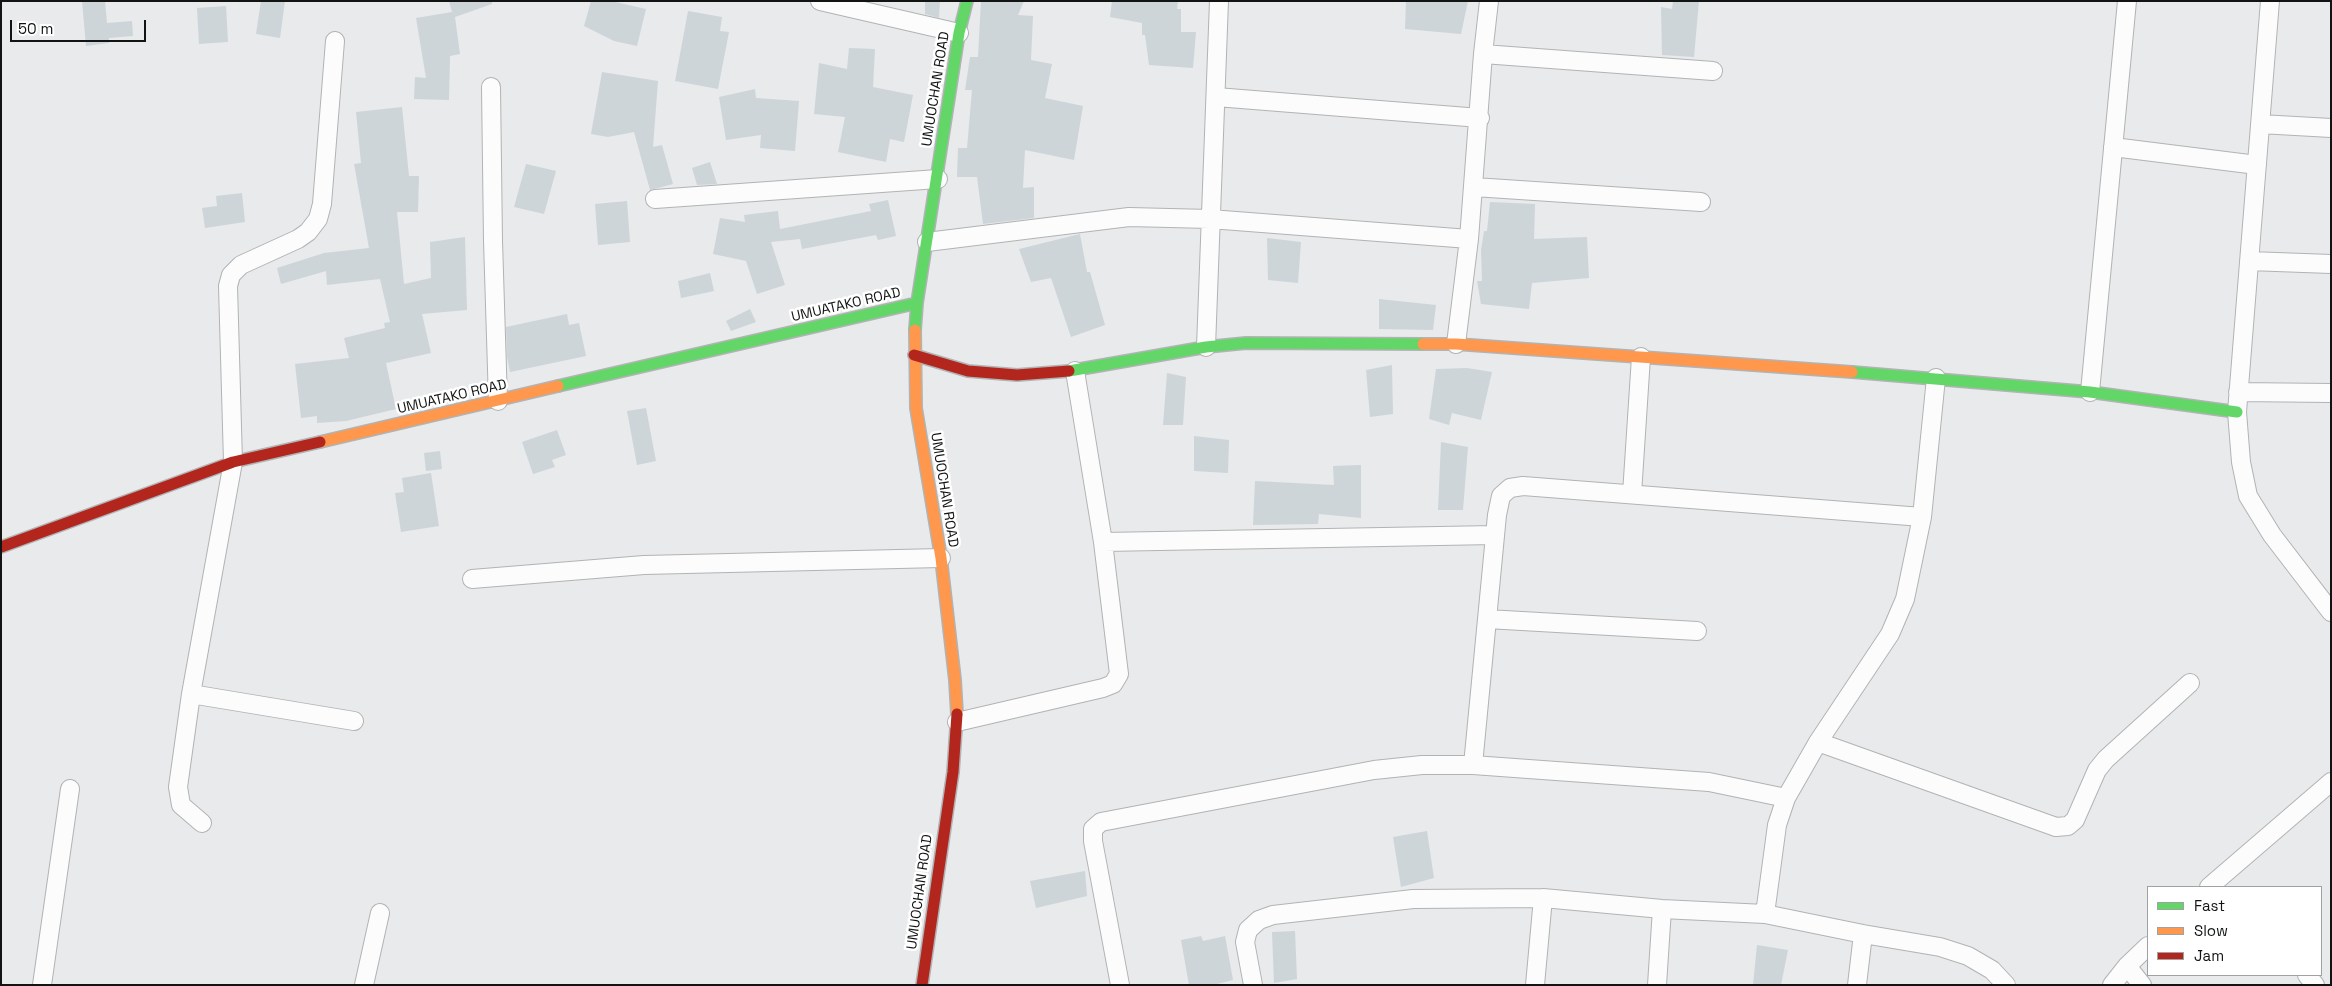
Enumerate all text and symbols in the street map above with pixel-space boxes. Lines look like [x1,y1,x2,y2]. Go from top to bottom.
scale bar [12,10,149,42]
text: 50 m [18,19,53,38]
street label: UMUOCHAN ROAD [919,30,953,148]
street label: UMUATAKO ROAD [790,284,902,326]
street label: UMUATAKO ROAD [396,376,508,418]
street label: UMUOCHAN ROAD [927,431,961,549]
street label: UMUOCHAN ROAD [904,833,936,951]
legend [2147,886,2322,976]
text: Fast [2194,896,2225,915]
text: Slow [2194,921,2228,940]
text: Jam [2194,946,2224,965]

